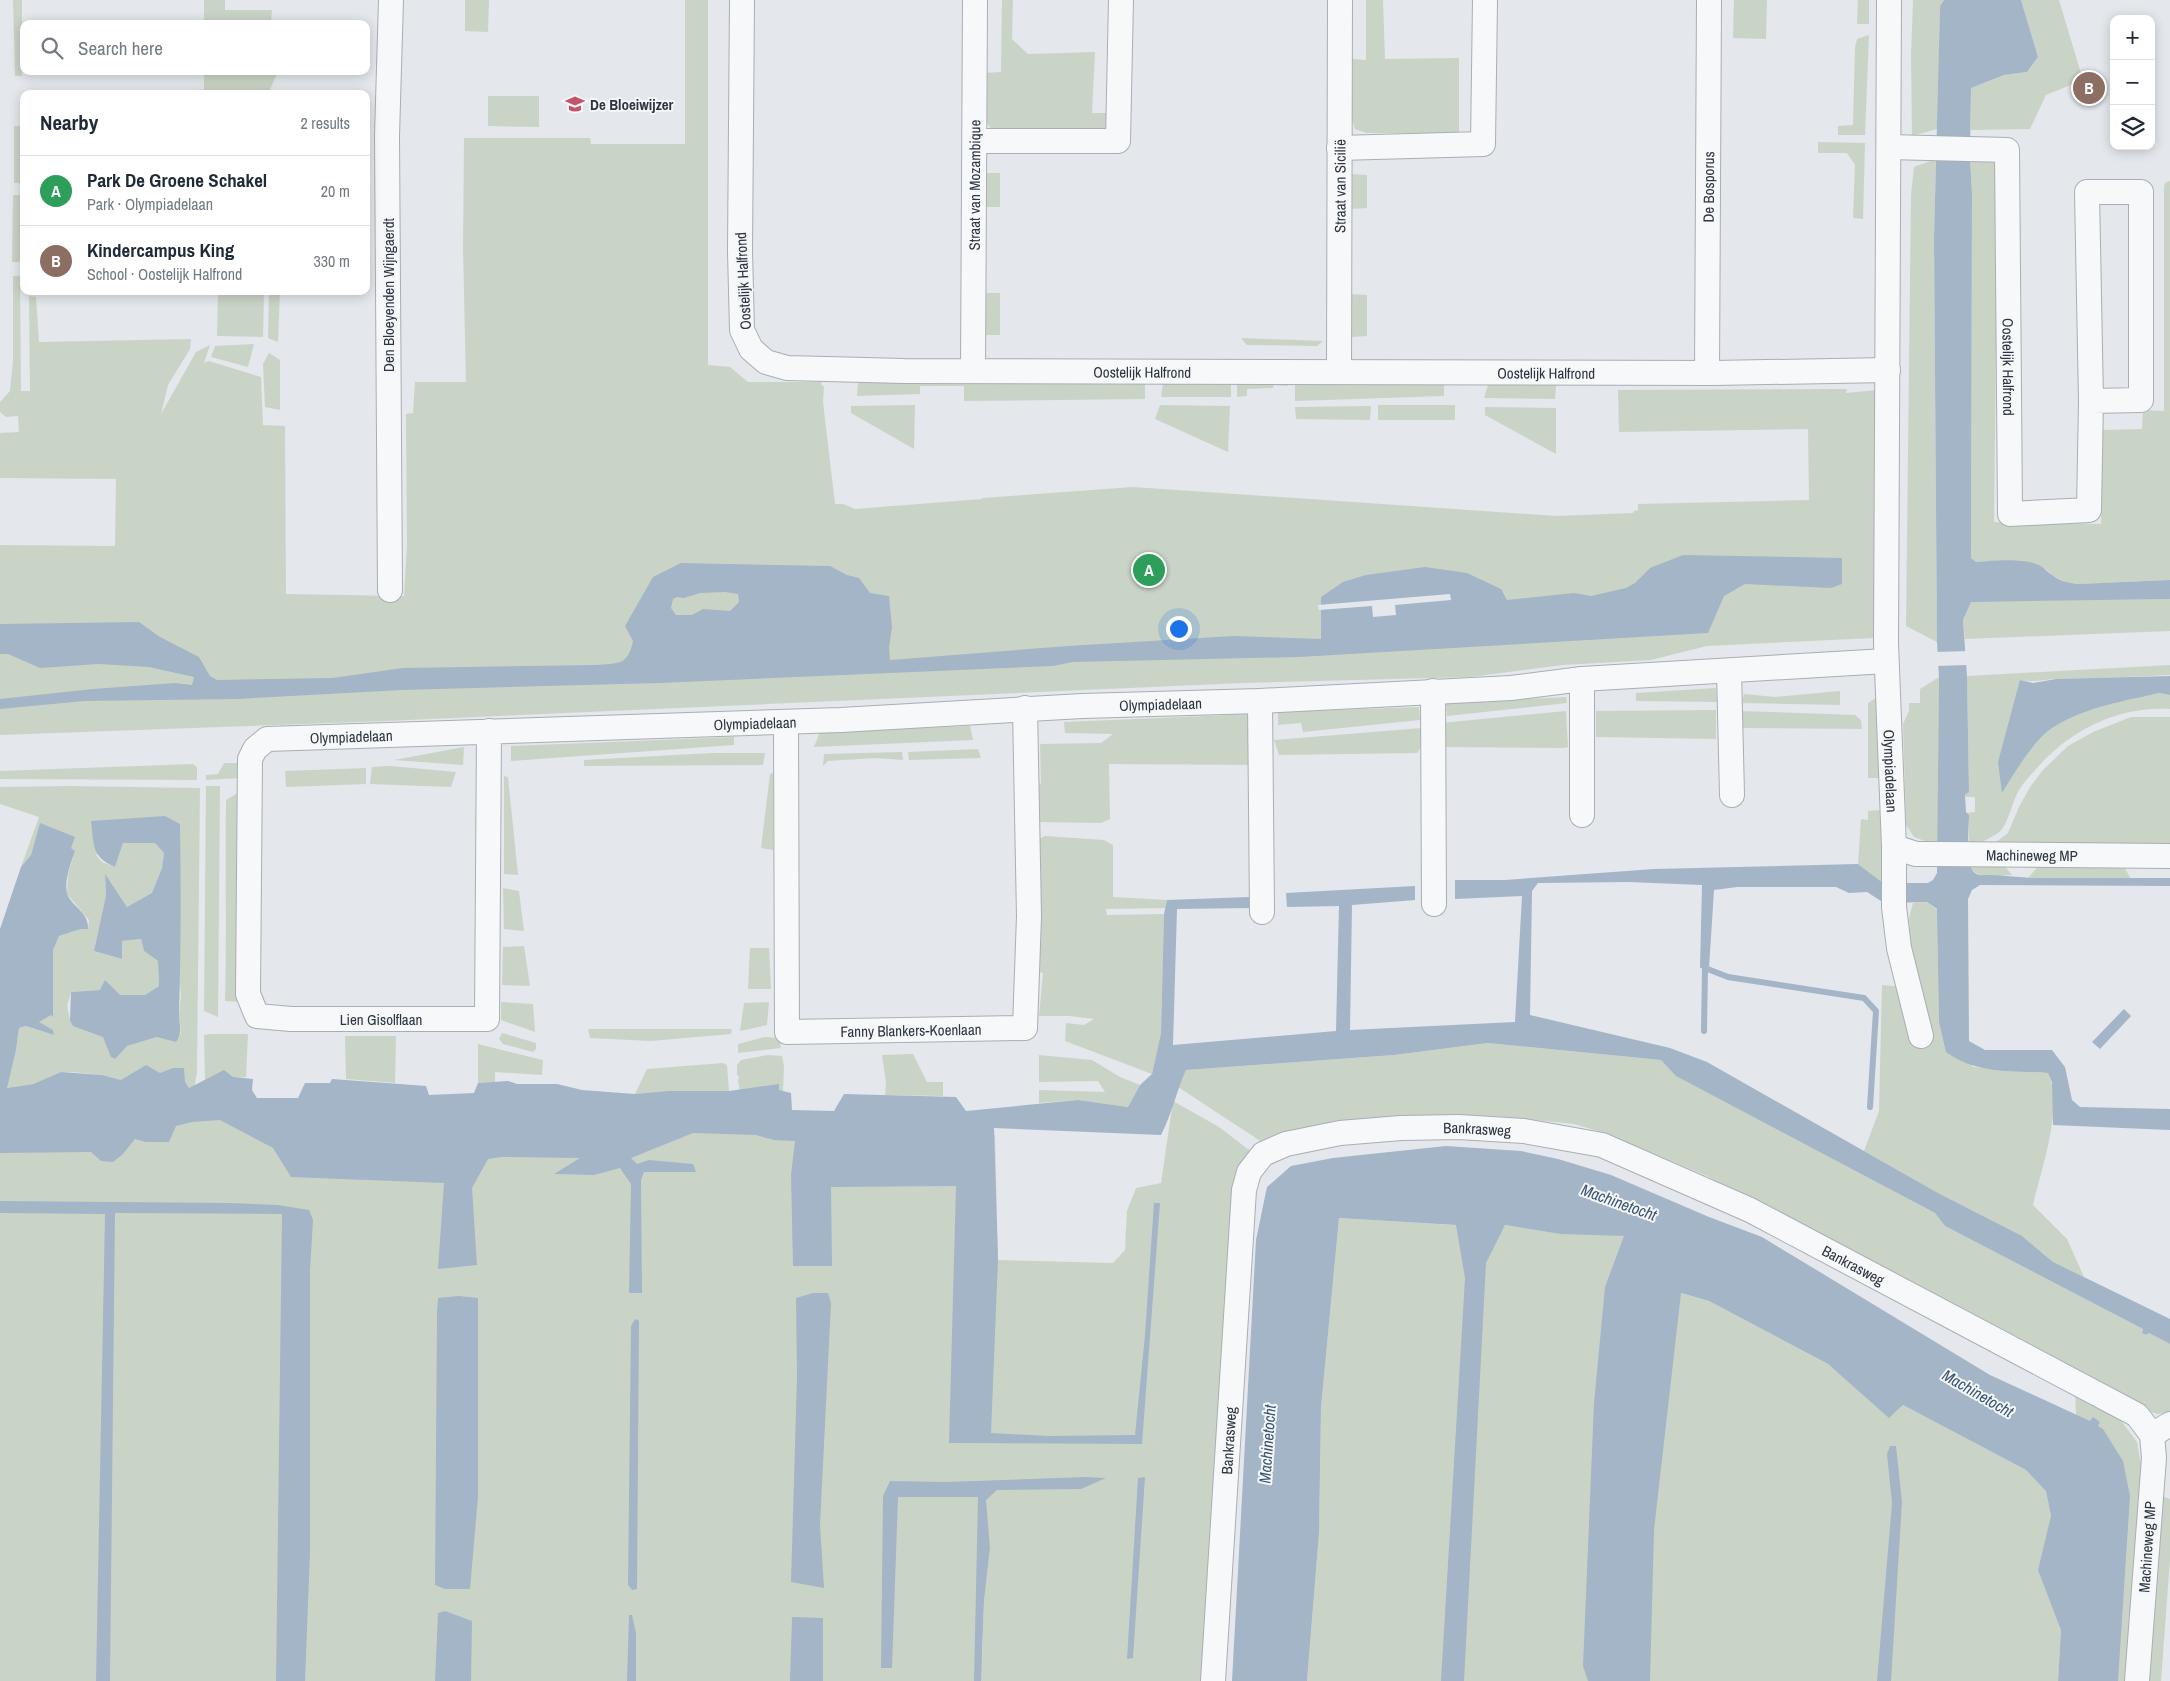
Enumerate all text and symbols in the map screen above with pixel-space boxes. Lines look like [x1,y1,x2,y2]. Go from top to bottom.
map controls [2110,15,2155,150]
button: + [2110,15,2155,60]
search box [20,20,370,75]
icon: search [38,34,66,62]
text: Search here [78,35,163,61]
button: − [2110,60,2155,105]
pin: B [2073,69,2105,107]
school or university icon: De Bloeiwijzer [564,93,586,115]
place label: De Bloeiwijzer [590,94,674,115]
button: layers [2110,105,2155,150]
text: Nearby [40,108,98,137]
text: 2 results [300,112,350,134]
street label: Straat van Mozambique [963,119,985,250]
street label: Straat van Sicilië [1329,139,1350,233]
street label: De Bosporus [1697,151,1719,223]
text: Park De Groene Schakel [87,167,267,193]
text: A [51,180,61,202]
text: 20 m [321,180,350,202]
text: Park · Olympiadelaan [87,193,213,215]
street label: Den Bloeyenden Wijngaerdt [378,218,399,372]
street label: Oostelijk Halfrond [730,232,756,330]
text: Kindercampus King [87,237,234,263]
text: B [51,250,61,272]
text: 330 m [314,250,350,272]
text: School · Oostelijk Halfrond [87,263,242,285]
street label: Oostelijk Halfrond [1998,318,2020,416]
street label: Oostelijk Halfrond [1093,361,1191,382]
street label: Oostelijk Halfrond [1497,362,1595,383]
pin: A [1133,551,1165,589]
your location [1166,616,1192,642]
street label: Olympiadelaan [1119,692,1202,715]
street label: Olympiadelaan [713,711,797,735]
street label: Olympiadelaan [310,724,393,748]
street label: Olympiadelaan [1879,729,1903,813]
street label: Machineweg MP [1986,844,2078,866]
street label: Lien Gisolflaan [340,1009,422,1030]
street label: Fanny Blankers-Koenlaan [840,1018,982,1042]
street label: Bankrasweg [1443,1116,1512,1141]
water label: Machinetocht [1578,1178,1660,1226]
street label: Bankrasweg [1819,1240,1888,1290]
water label: Machinetocht [1938,1364,2018,1422]
water label: Machinetocht [1253,1404,1281,1484]
street label: Bankrasweg [1216,1406,1241,1475]
street label: Machineweg MP [2133,1501,2161,1593]

